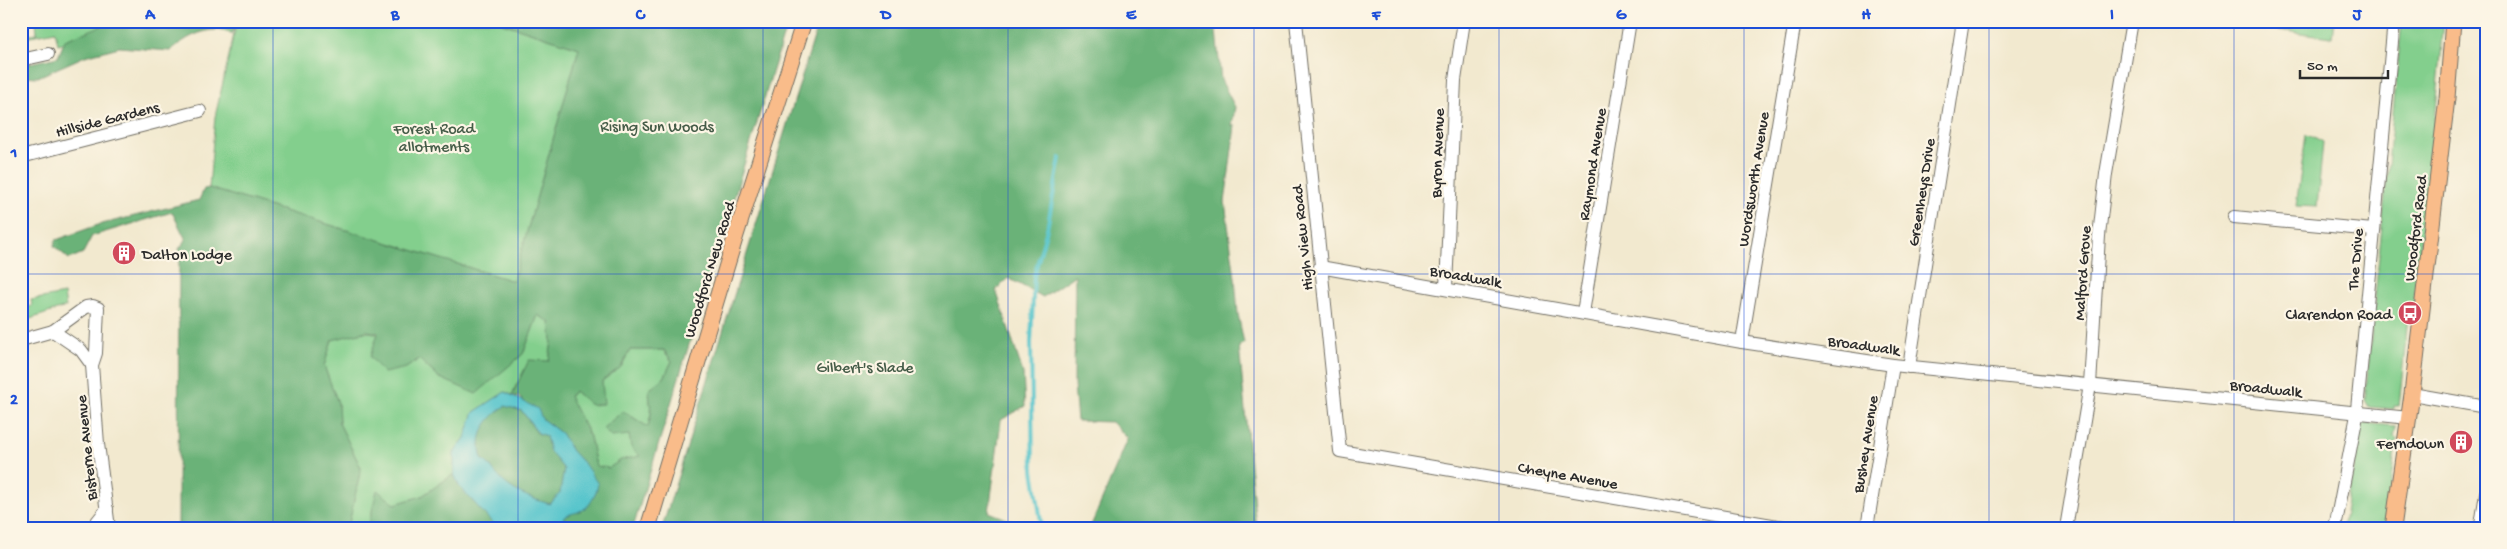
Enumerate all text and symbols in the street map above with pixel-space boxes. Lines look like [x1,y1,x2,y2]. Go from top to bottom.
text: A [144,7,156,26]
text: B [390,7,400,26]
text: C [635,7,646,26]
text: D [879,7,892,26]
text: E [1126,7,1137,26]
text: F [1371,7,1382,26]
text: G [1616,7,1627,26]
text: H [1861,7,1871,26]
text: I [2110,7,2114,26]
text: J [2352,7,2363,26]
scale bar [2300,48,2387,80]
text: 50 m [2307,58,2338,76]
street label: Hillside Gardens [54,99,163,143]
street label: Raymond Avenue [1576,106,1613,222]
street label: Byron Avenue [1428,107,1451,199]
street label: Wordsworth Avenue [1735,110,1776,248]
park label: Rising Sun Woods [600,119,715,138]
park label: Forest Road allotments [392,121,476,158]
street label: Greenheys Drive [1906,136,1941,248]
text: 1 [10,145,17,164]
street label: Woodford Road [2402,173,2434,282]
street label: High View Road [1289,182,1319,291]
street label: Woodford New Road [682,198,742,340]
street label: Malford Grove [2072,225,2097,321]
street label: The Drive [2345,227,2370,292]
building icon: Dalton Lodge [111,240,137,266]
place label: Dalton Lodge [141,247,233,266]
street label: Broadwalk [1427,263,1505,294]
bus stop icon: Clarendon Road [2397,300,2423,326]
place label: Clarendon Road [2285,307,2394,326]
street label: Broadwalk [1825,333,1903,362]
park label: Gilbert's Slade [816,360,914,379]
street label: Broadwalk [2228,377,2304,404]
text: 2 [10,392,18,411]
street label: Bisterne Avenue [73,393,104,502]
street label: Bushey Avenue [1850,394,1885,496]
building icon: Ferndown [2448,429,2474,455]
place label: Ferndown [2376,436,2444,455]
street label: Cheyne Avenue [1516,459,1620,496]

